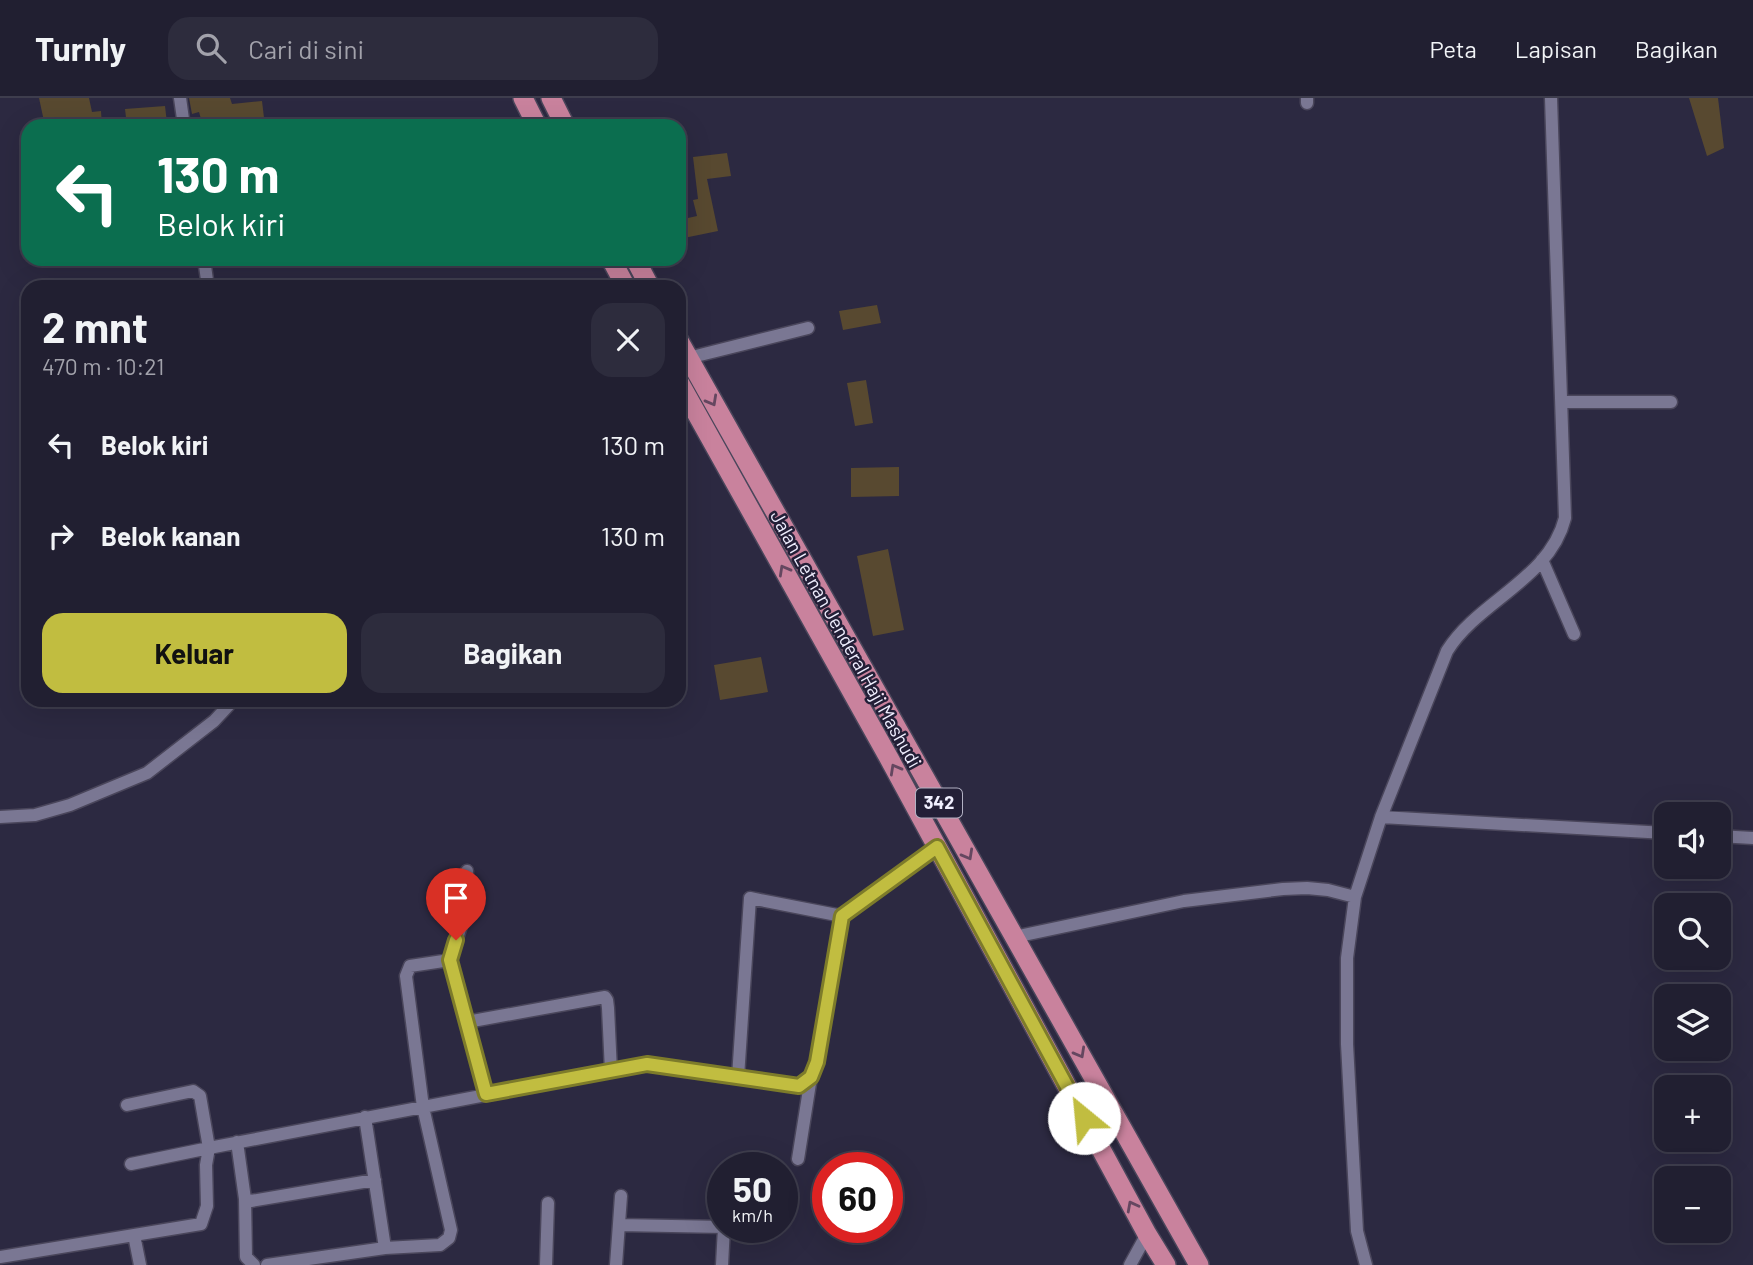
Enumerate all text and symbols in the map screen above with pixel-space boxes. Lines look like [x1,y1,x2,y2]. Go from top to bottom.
search box [168,17,658,80]
text: Turnly [35,28,126,68]
icon: search [192,29,230,67]
text: Cari di sini [248,33,364,64]
text: Peta [1429,34,1477,63]
text: Lapisan [1515,34,1597,63]
text: Bagikan [1635,34,1718,63]
text: 130 m [157,144,279,203]
icon: left [42,147,133,238]
text: Belok kiri [157,204,285,242]
text: 2 mnt [42,301,148,351]
button: close [591,303,665,377]
text: 470 m · 10:21 [42,352,164,380]
one-way arrow [704,393,717,406]
icon: left [42,426,80,464]
text: Belok kiri [101,429,208,460]
text: 130 m [601,429,665,460]
street label: Jalan Letnan Jenderal Haji Mashudi [766,506,927,771]
icon: right [42,517,80,555]
text: Belok kanan [101,520,240,551]
text: 130 m [601,520,665,551]
one-way arrow [779,565,792,577]
button: Keluar [42,613,347,693]
button: Bagikan [361,613,665,693]
one-way arrow [890,764,903,776]
road number: 342 [916,788,962,818]
map controls [1654,802,1731,1243]
button: sound [1654,802,1731,879]
one-way arrow [960,848,973,860]
pin [426,868,486,940]
icon: arrive [437,879,475,917]
button: search [1654,893,1731,970]
button: layers [1654,984,1731,1061]
one-way arrow [1072,1046,1085,1059]
button: + [1654,1075,1731,1152]
position arrow [1047,1081,1121,1155]
speed limit sign: 60 [812,1152,903,1243]
button: − [1654,1166,1731,1243]
text: 50 [733,1167,772,1209]
one-way arrow [1126,1201,1140,1213]
text: km/h [732,1204,773,1226]

